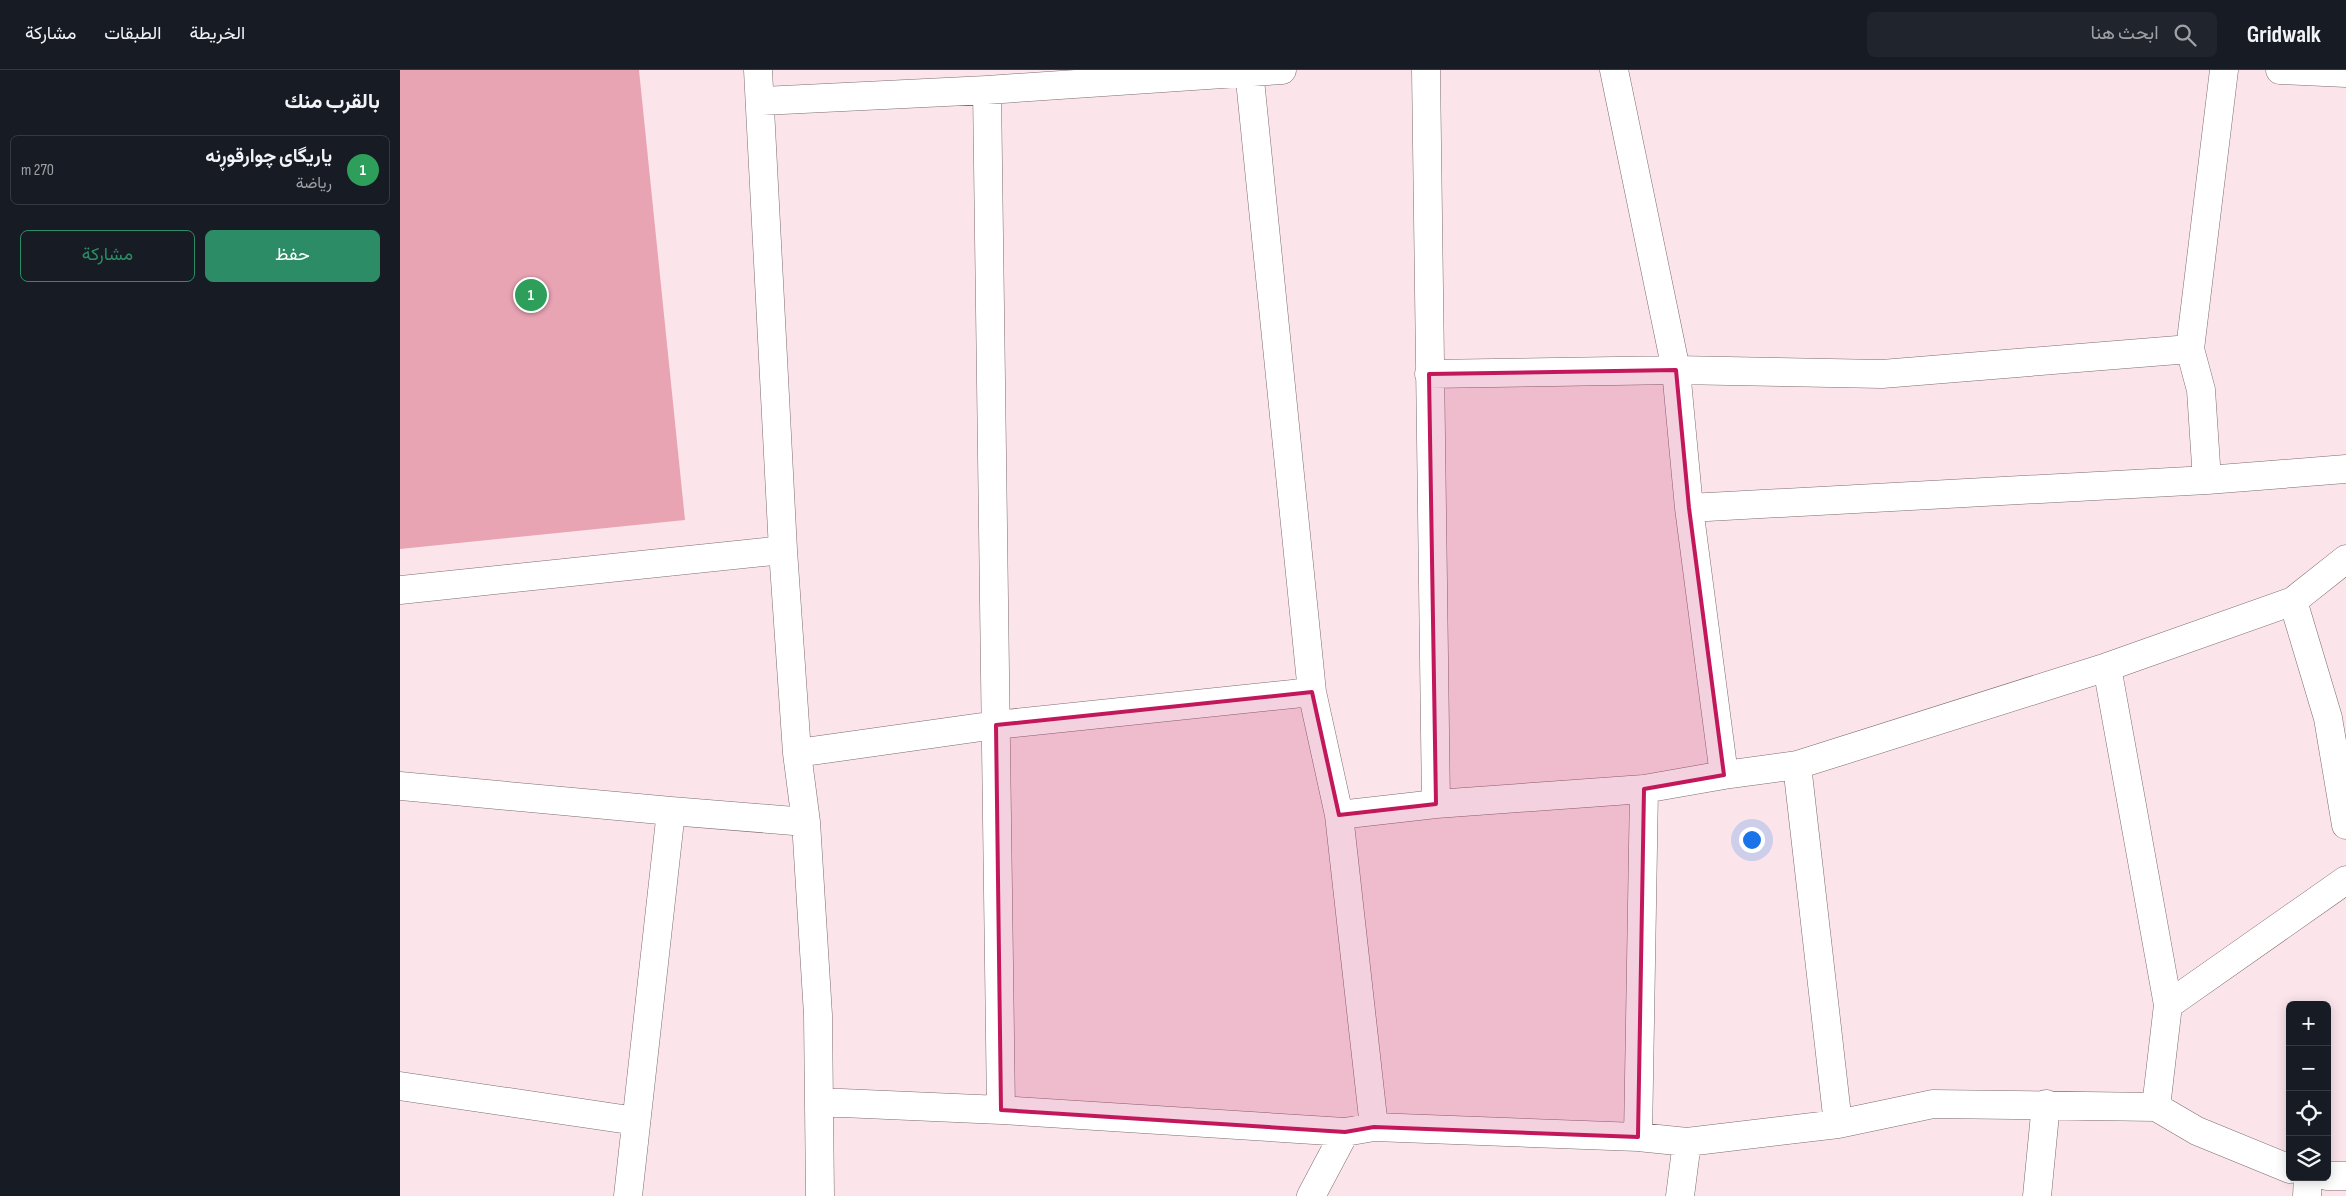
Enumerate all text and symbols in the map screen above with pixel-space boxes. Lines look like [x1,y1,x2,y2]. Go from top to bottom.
search box [1867,12,2217,57]
text: Gridwalk [2247,20,2321,49]
icon: search [2171,21,2199,49]
text: ابحث هنا [2090,22,2159,45]
text: مشاركة [25,23,76,44]
text: الطبقات [104,23,161,44]
text: الخريطة [189,23,245,44]
text: بالقرب منك [285,89,380,114]
text: یاریگای چوارقوڕنە [205,145,332,168]
text: 270 m [21,161,54,180]
text: 1 [360,161,366,180]
text: رياضة [296,174,332,193]
button: مشاركة [20,230,195,282]
button: حفظ [205,230,380,282]
pin: 1 [515,276,547,314]
your location [1739,827,1765,853]
map controls [2286,1001,2331,1181]
button: + [2286,1001,2331,1046]
button: − [2286,1046,2331,1091]
button: locate [2286,1091,2331,1136]
button: layers [2286,1136,2331,1181]

